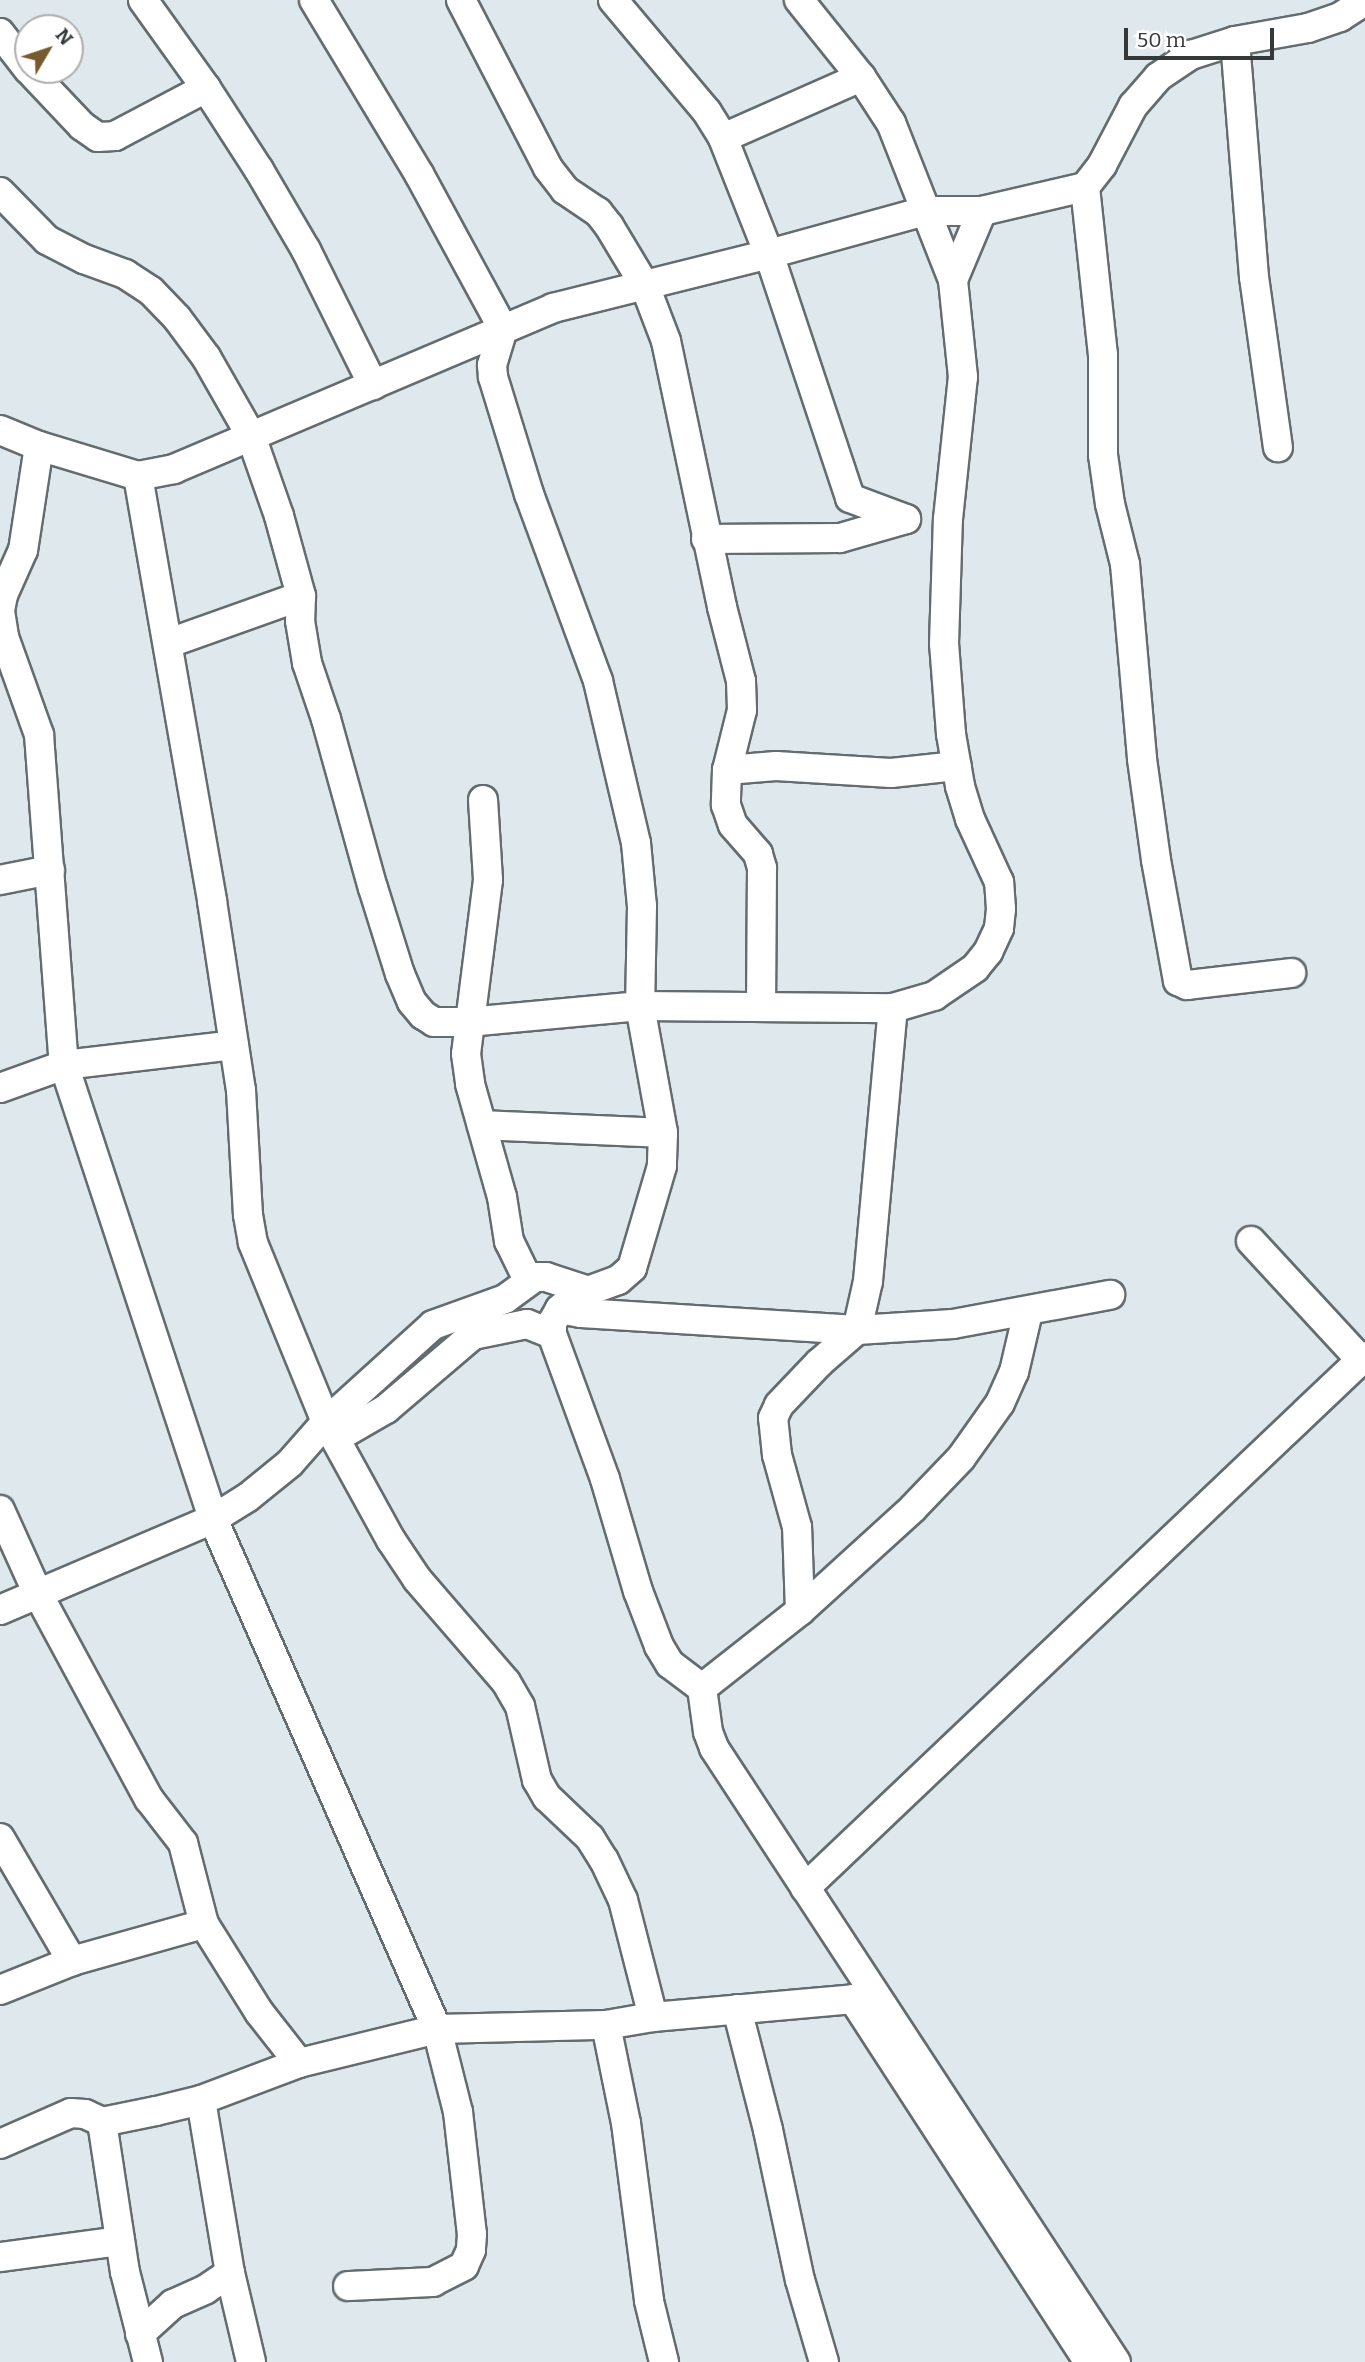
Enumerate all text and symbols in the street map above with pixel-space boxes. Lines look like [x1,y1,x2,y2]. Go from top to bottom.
north arrow [14,14,84,84]
scale bar [1127,14,1278,58]
text: N [51,24,78,50]
text: 50 m [1137,27,1186,53]

